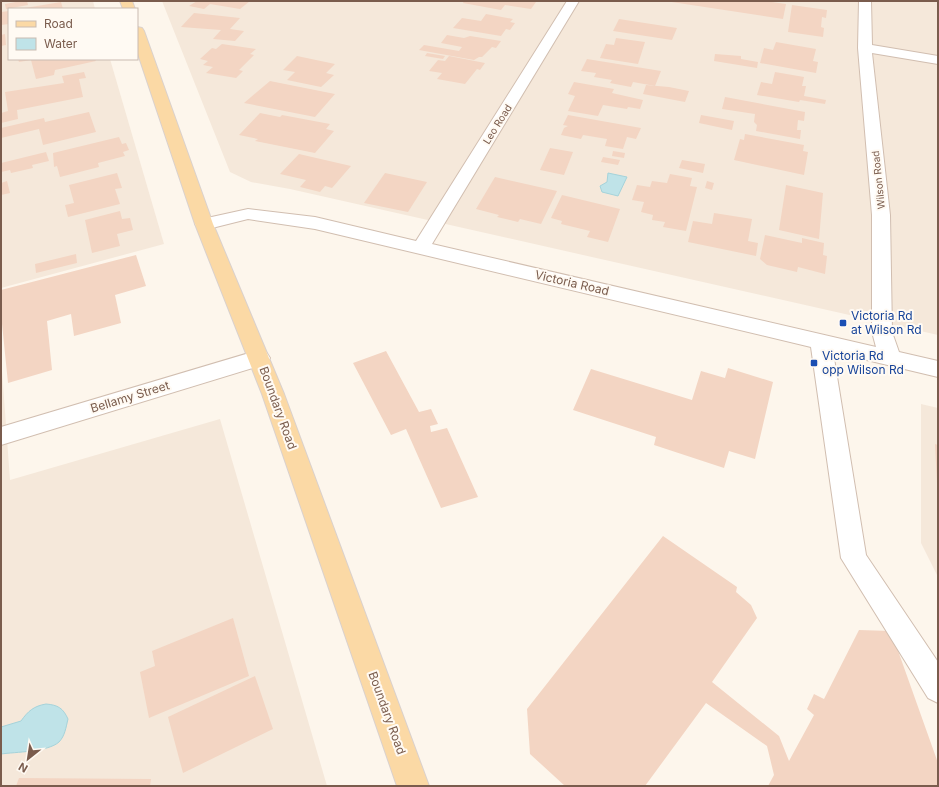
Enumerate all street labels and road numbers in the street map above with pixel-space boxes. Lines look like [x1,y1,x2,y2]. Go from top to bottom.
street label: Leo Road [480,102,514,146]
street label: Wilson Road [869,150,887,210]
street label: Victoria Road [534,267,611,298]
street label: Boundary Road [257,364,300,451]
street label: Bellamy Street [89,377,171,416]
street label: Boundary Road [366,669,409,756]

